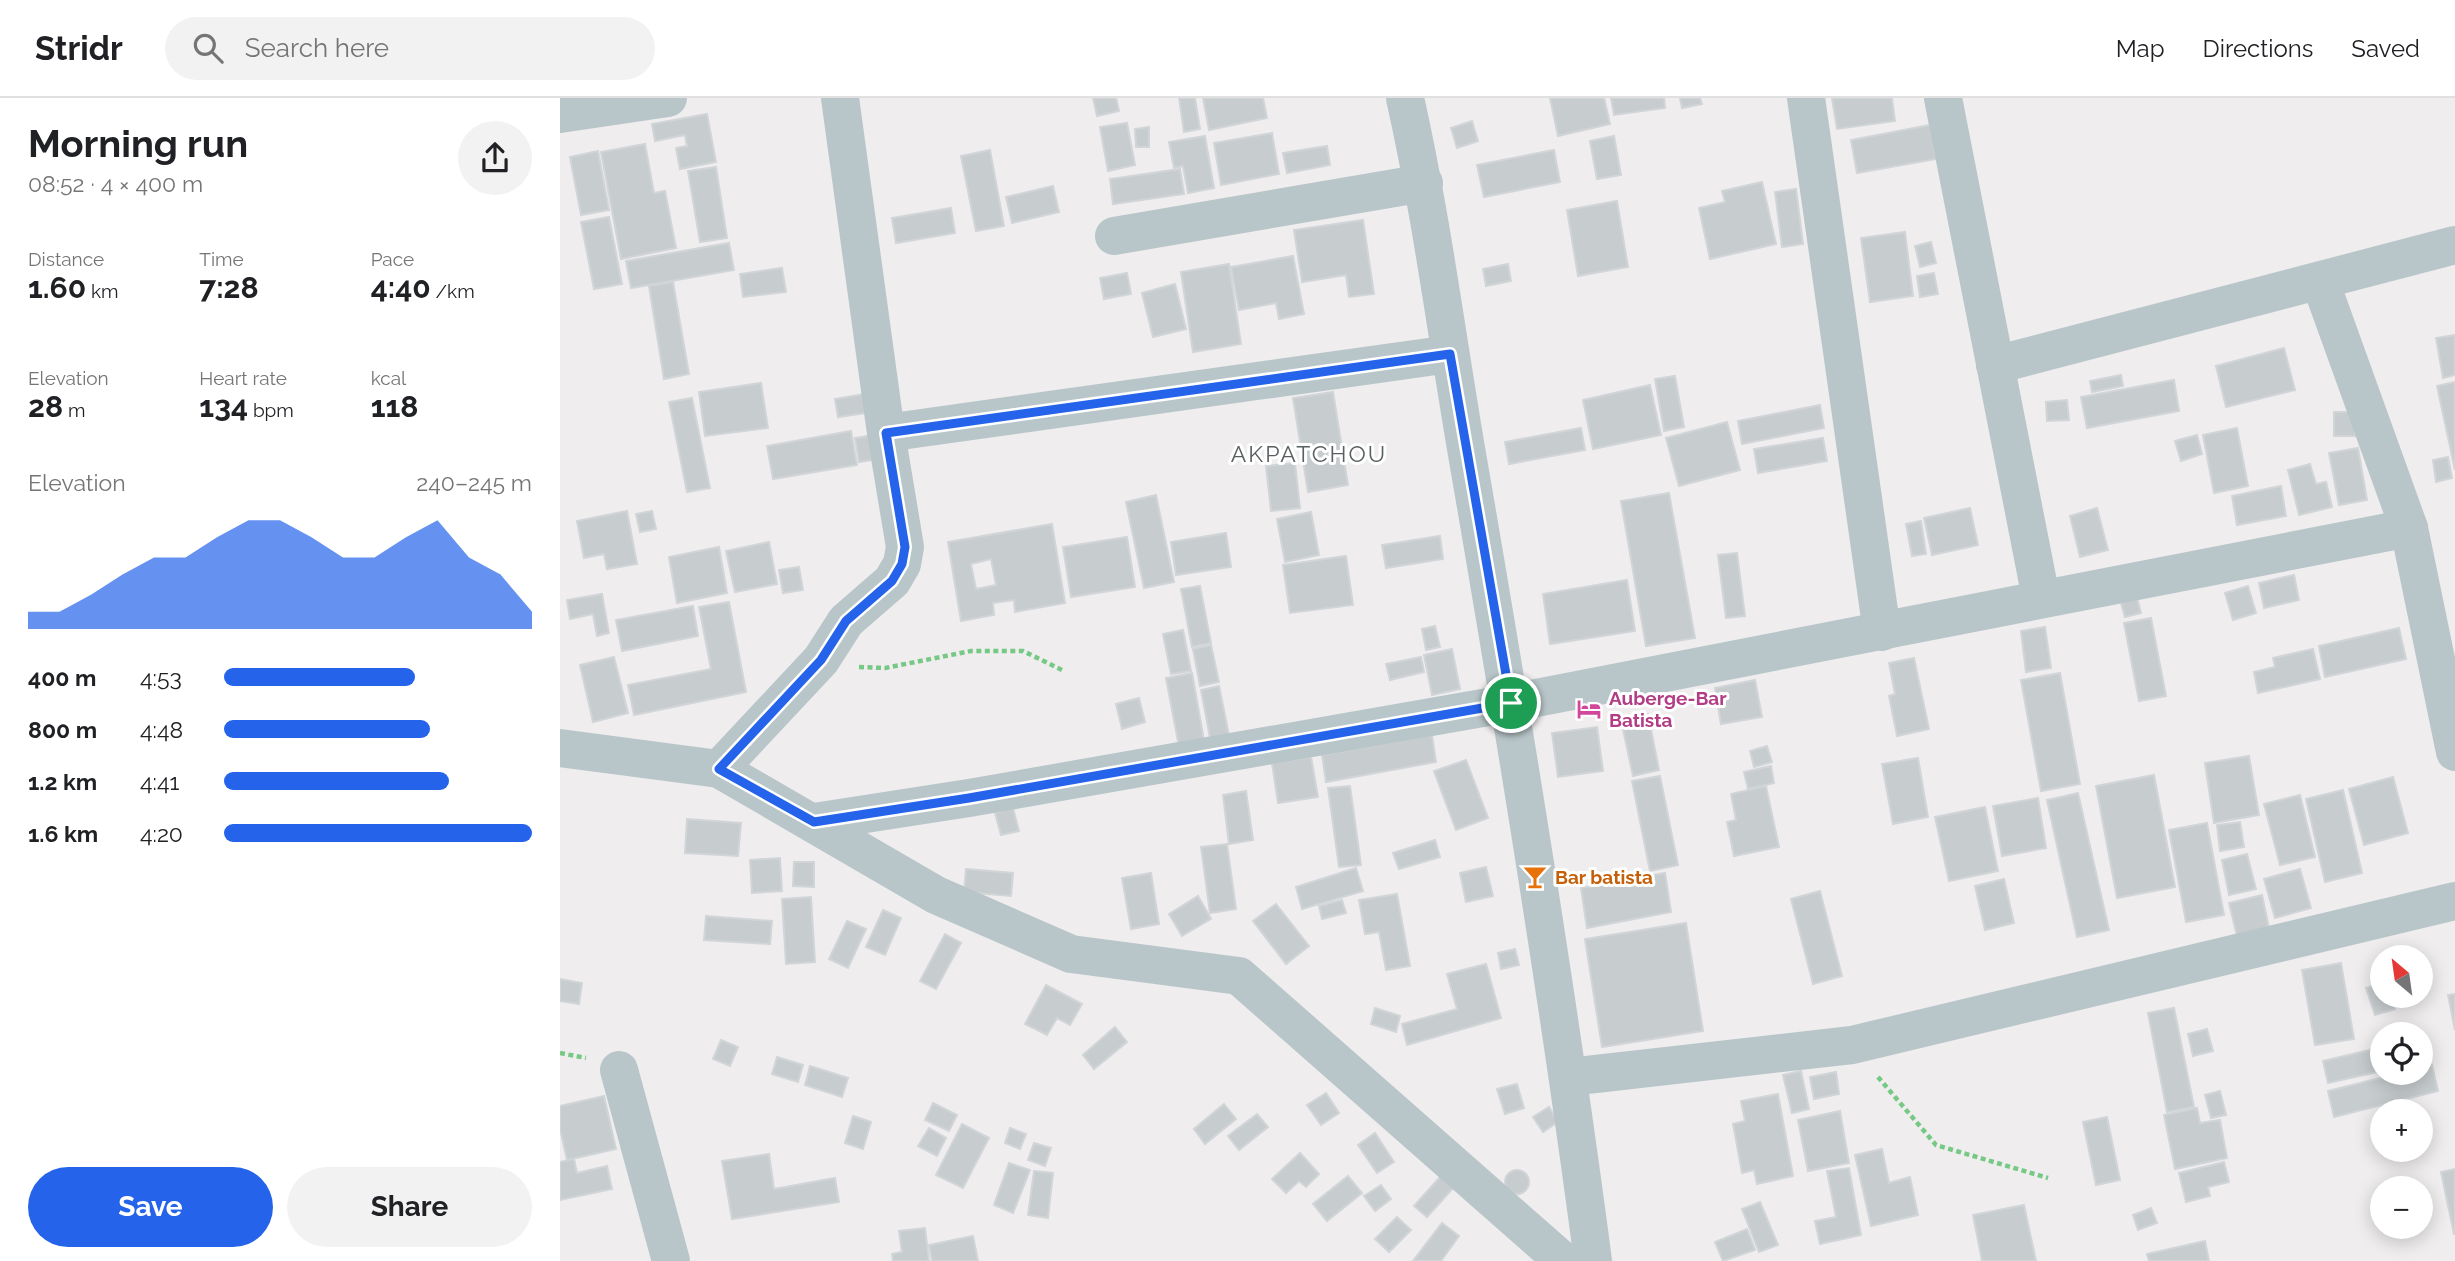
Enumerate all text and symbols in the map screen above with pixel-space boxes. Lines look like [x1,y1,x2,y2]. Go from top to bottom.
search box [165,17,655,80]
text: Stridr [35,29,123,68]
icon: search [189,29,227,67]
text: Search here [245,33,389,63]
text: Map [2116,34,2165,63]
text: Directions [2203,34,2313,63]
text: Saved [2351,34,2420,63]
text: Morning run [28,121,248,166]
button: share [458,121,532,195]
text: 08:52 · 4 × 400 m [28,170,203,197]
text: Distance [28,248,104,270]
text: Time [199,248,244,270]
text: Pace [371,248,414,270]
text: 1.60 [28,270,86,305]
text: 7:28 [199,270,259,305]
text: 4:40 [371,270,431,305]
text: km [86,280,119,302]
text: /km [431,280,475,302]
text: Elevation [28,367,109,389]
text: Heart rate [199,367,287,389]
text: kcal [371,367,406,389]
text: 28 [28,389,63,424]
text: 134 [199,389,248,424]
text: 118 [371,389,418,424]
text: m [63,399,85,421]
text: bpm [248,399,294,421]
district label: AKPATCHOU [1231,440,1387,467]
text: Elevation [28,469,126,496]
text: 240–245 m [416,469,532,496]
text: 400 m [28,664,96,691]
text: 4:53 [140,664,182,691]
pin [1481,673,1541,733]
icon: arrive [1492,684,1530,722]
place label: Auberge-Bar Batista [1609,687,1727,731]
hotel icon: Auberge-Bar Batista [1575,695,1603,723]
text: 800 m [28,716,97,743]
text: 4:48 [140,716,183,743]
text: 1.2 km [28,768,97,795]
text: 4:41 [140,768,179,795]
text: 1.6 km [28,820,98,847]
text: 4:20 [140,820,183,847]
bar icon: Bar batista [1521,863,1549,891]
place label: Bar batista [1555,866,1653,888]
north arrow [2370,945,2432,1008]
map controls [2370,945,2433,1239]
button: locate [2370,1022,2433,1085]
button: + [2370,1099,2433,1162]
button: Save [28,1167,273,1247]
button: Share [287,1167,532,1247]
button: − [2370,1176,2433,1239]

